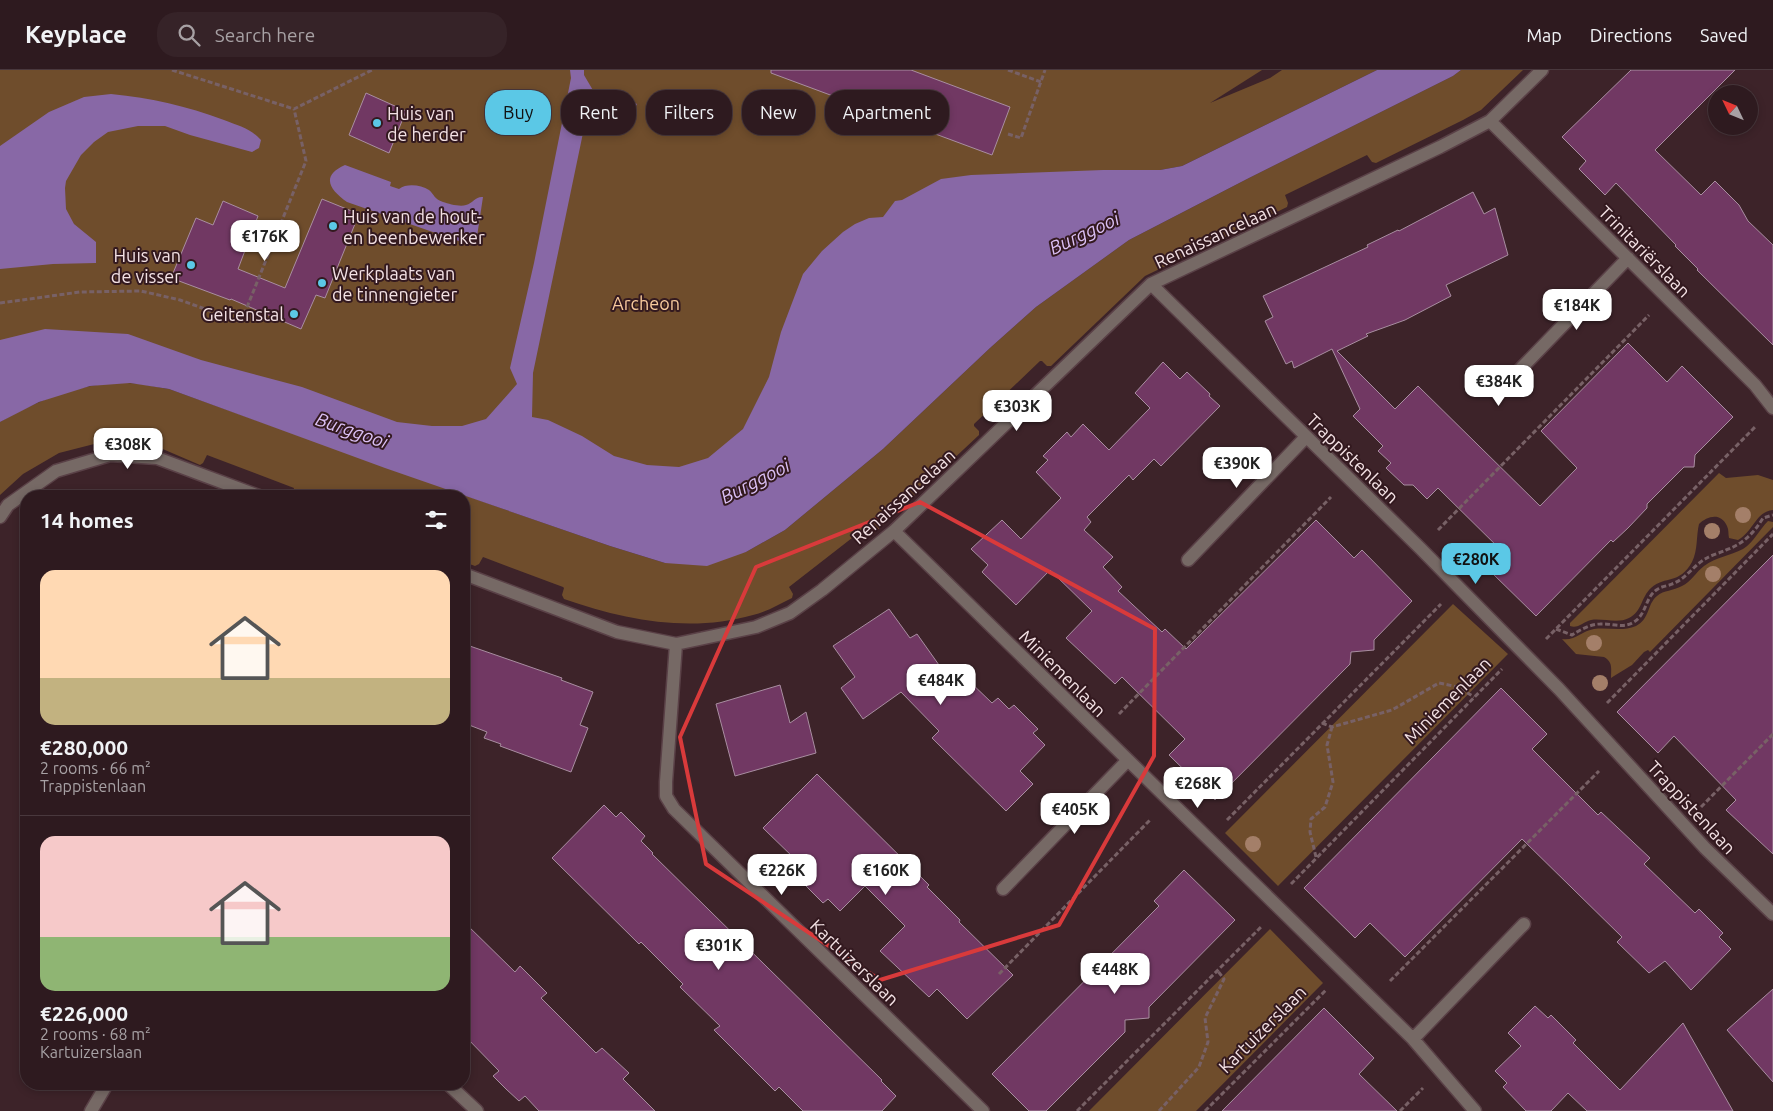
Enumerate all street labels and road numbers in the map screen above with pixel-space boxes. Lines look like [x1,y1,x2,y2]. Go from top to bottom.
street label: Renaissancelaan [1151,198,1279,272]
street label: Trinitariërslaan [1595,201,1695,301]
street label: Trappistenlaan [1303,409,1403,507]
street label: Renaissancelaan [847,444,959,548]
street label: Miniemenlaan [1016,626,1110,720]
street label: Miniemenlaan [1400,653,1494,747]
street label: Trappistenlaan [1644,756,1740,858]
street label: Kartuizerslaan [807,915,903,1009]
street label: Kartuizerslaan [1214,981,1310,1077]

